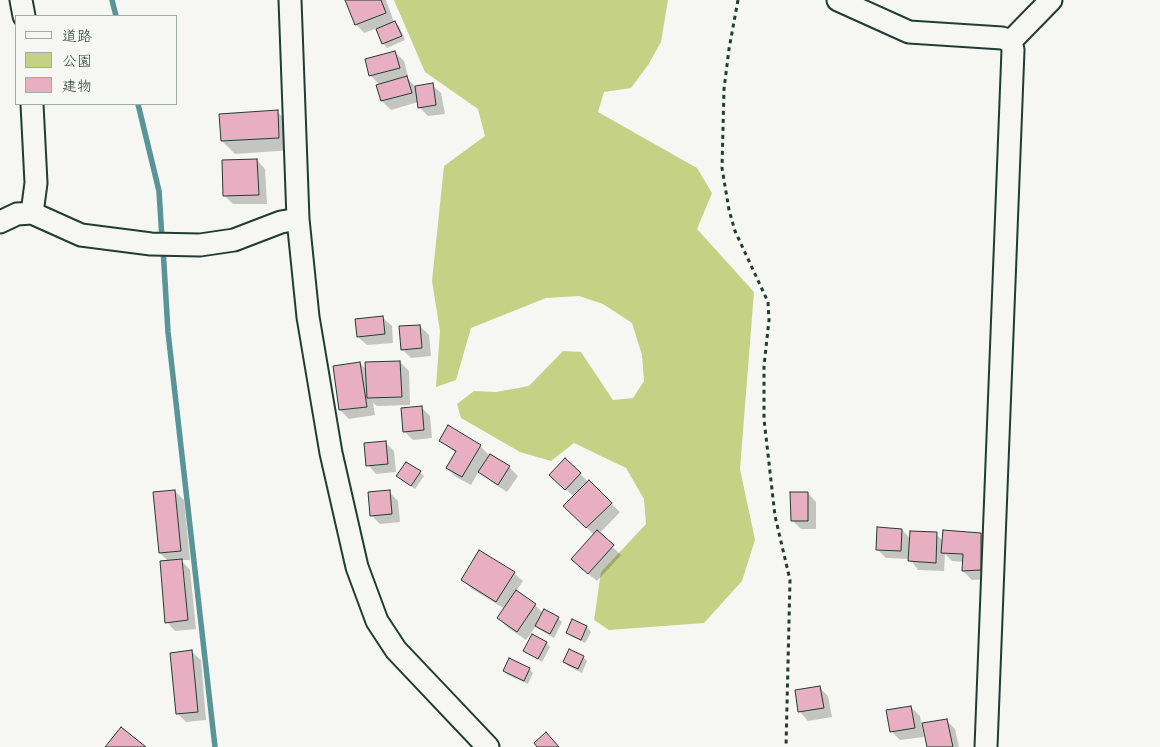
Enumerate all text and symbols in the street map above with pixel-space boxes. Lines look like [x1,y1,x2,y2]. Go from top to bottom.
legend [15,15,178,105]
text: 道路 [62,27,92,46]
text: 公園 [62,52,92,71]
text: 建物 [62,77,92,96]

